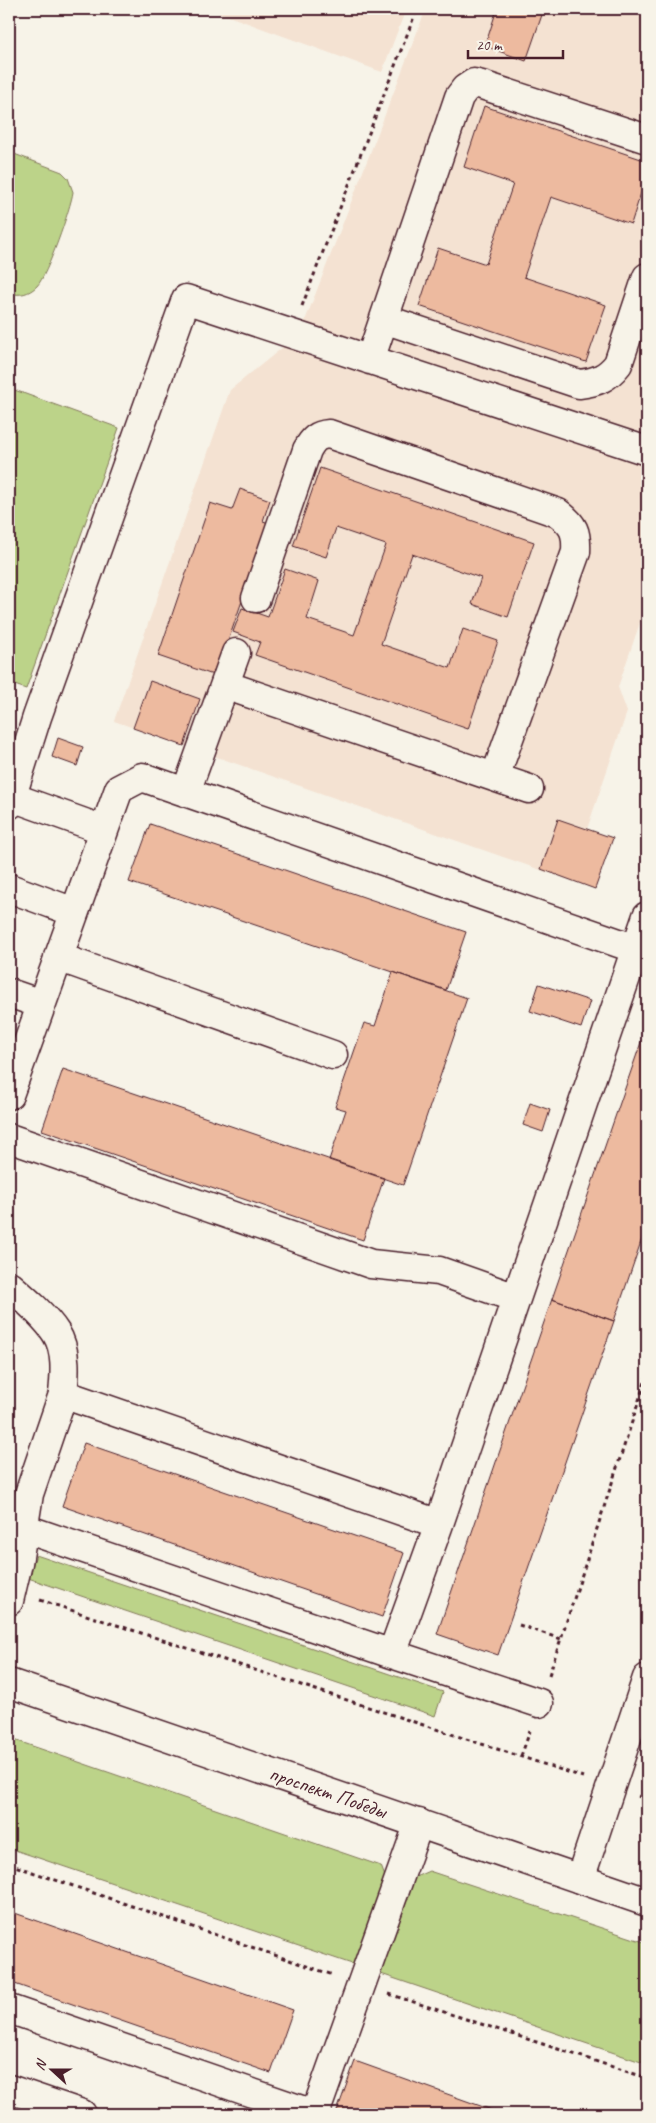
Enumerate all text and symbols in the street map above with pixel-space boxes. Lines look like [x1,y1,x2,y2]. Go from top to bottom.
scale bar [468,28,564,60]
text: 20 m [476,36,503,55]
street label: проспект Победы [266,1760,392,1825]
north arrow [28,2046,78,2096]
text: N [31,2056,51,2073]

